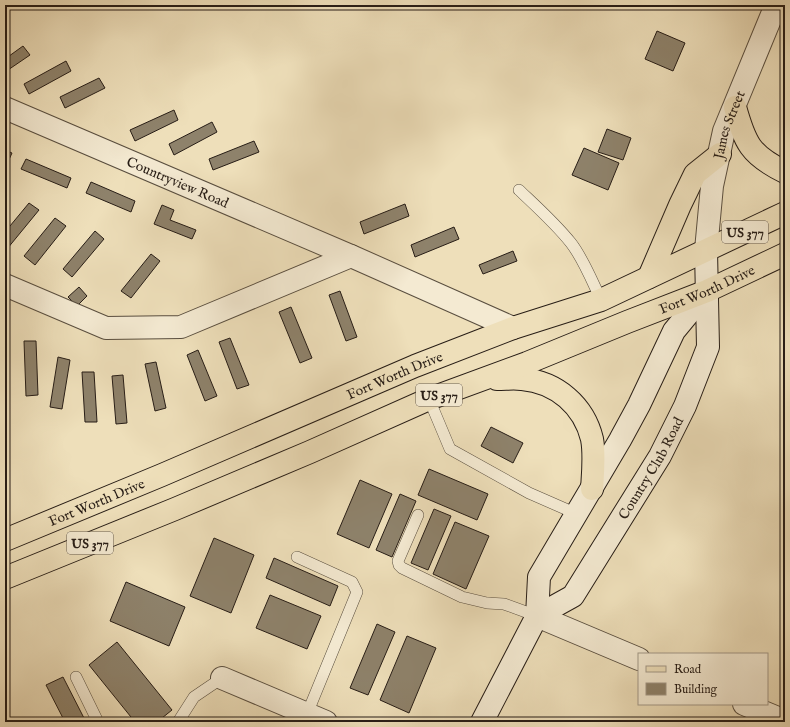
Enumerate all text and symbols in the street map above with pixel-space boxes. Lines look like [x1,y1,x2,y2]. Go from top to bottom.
street label: James Street [710,88,750,163]
street label: Countryview Road [124,153,232,213]
road number: US 377 [722,221,768,243]
street label: Fort Worth Drive [657,261,759,319]
street label: Fort Worth Drive [344,348,446,404]
road number: US 377 [416,384,462,406]
street label: Country Club Road [615,414,688,523]
street label: Fort Worth Drive [46,475,148,531]
road number: US 377 [67,532,113,554]
legend [638,653,768,705]
text: Road [674,662,702,677]
text: Building [674,682,718,697]

